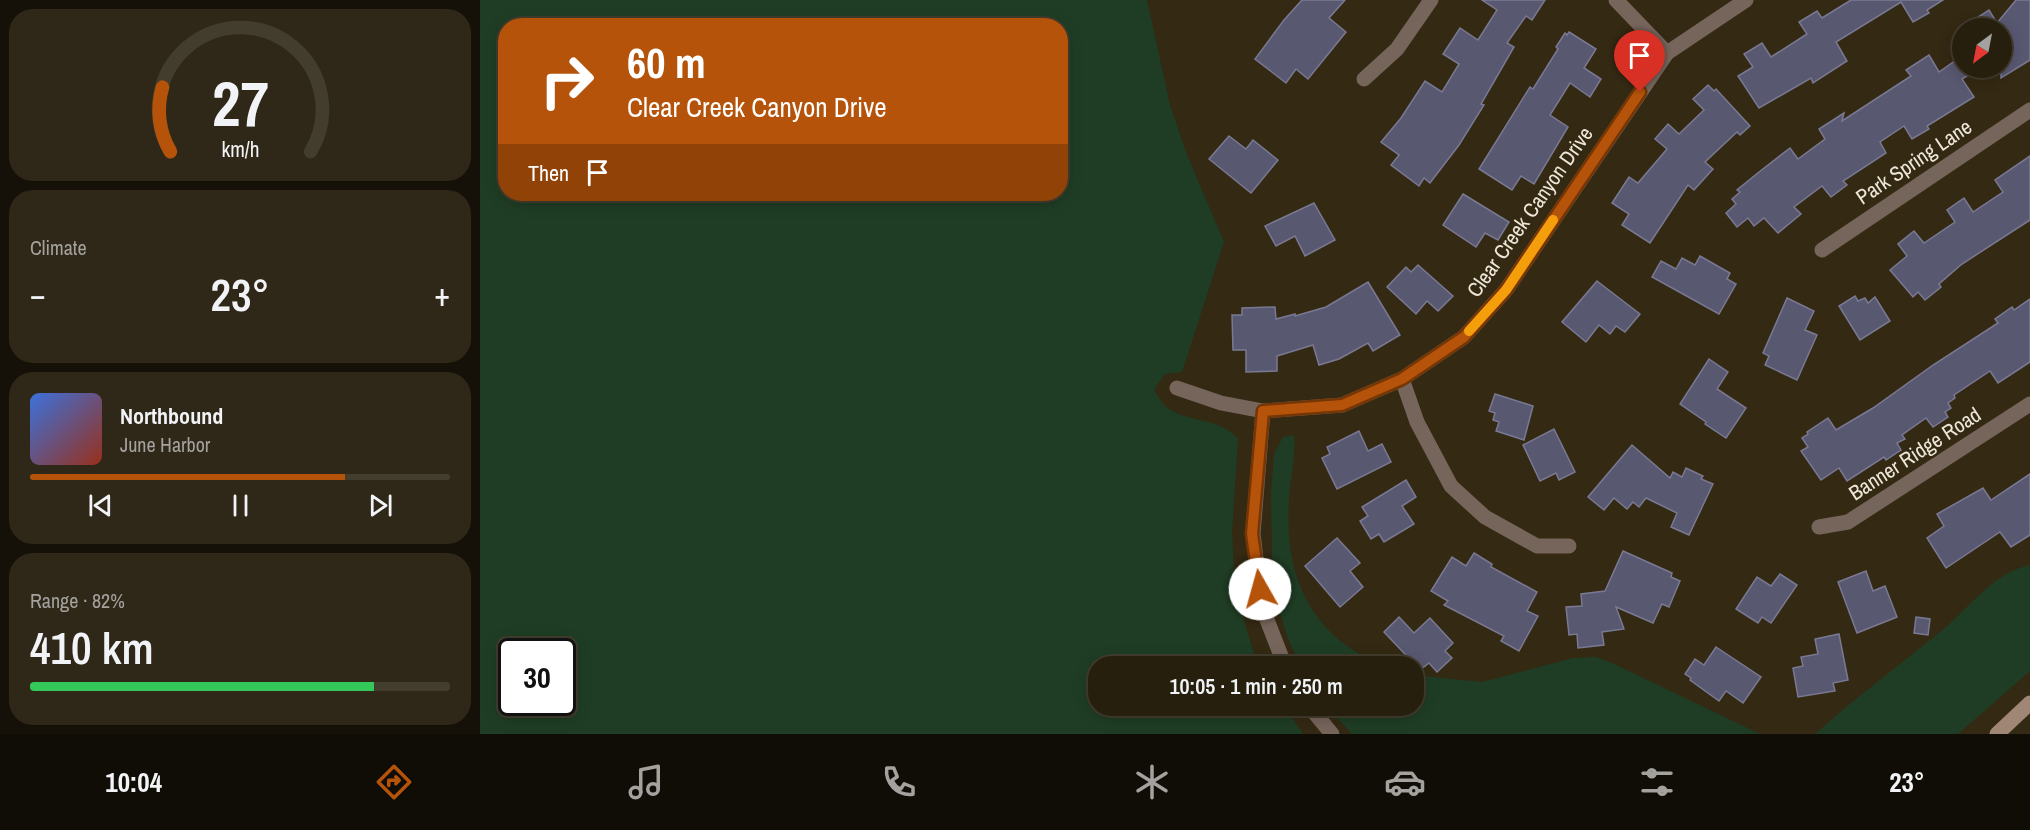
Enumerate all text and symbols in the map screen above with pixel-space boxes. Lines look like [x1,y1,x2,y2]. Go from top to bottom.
north arrow [1952,18,2012,78]
map controls [1952,18,2012,78]
pin [1614,30,1665,92]
text: 60 m [627,35,706,91]
icon: arrive [1623,39,1656,72]
icon: right [528,42,606,120]
text: 27 [212,61,268,145]
text: Clear Creek Canyon Drive [627,89,887,125]
street label: Park Spring Lane [1850,112,1977,211]
street label: Clear Creek Canyon Drive [1460,121,1599,303]
text: km/h [221,136,259,165]
icon: arrive [581,156,614,189]
text: Then [528,158,569,188]
text: Climate [30,234,87,261]
text: 23° [210,264,270,325]
text: − [30,272,46,316]
text: + [434,272,450,316]
street label: Banner Ridge Road [1843,400,1986,507]
text: Northbound [120,401,223,431]
text: June Harbor [120,431,210,458]
icon: previous [84,489,117,522]
icon: pause [224,489,257,522]
icon: next [364,489,397,522]
position arrow [1228,557,1292,621]
text: Range · 82% [30,587,125,614]
text: 410 km [30,617,154,678]
speed limit sign: 30 [498,638,576,716]
text: 10:05 · 1 min · 250 m [1169,671,1343,701]
icon: directions [373,761,415,803]
icon: music [625,761,667,803]
icon: phone [878,761,920,803]
icon: climate [1131,761,1173,803]
icon: car [1384,761,1426,803]
icon: filters [1636,761,1678,803]
text: 10:04 [105,764,162,800]
text: 23° [1889,764,1925,800]

